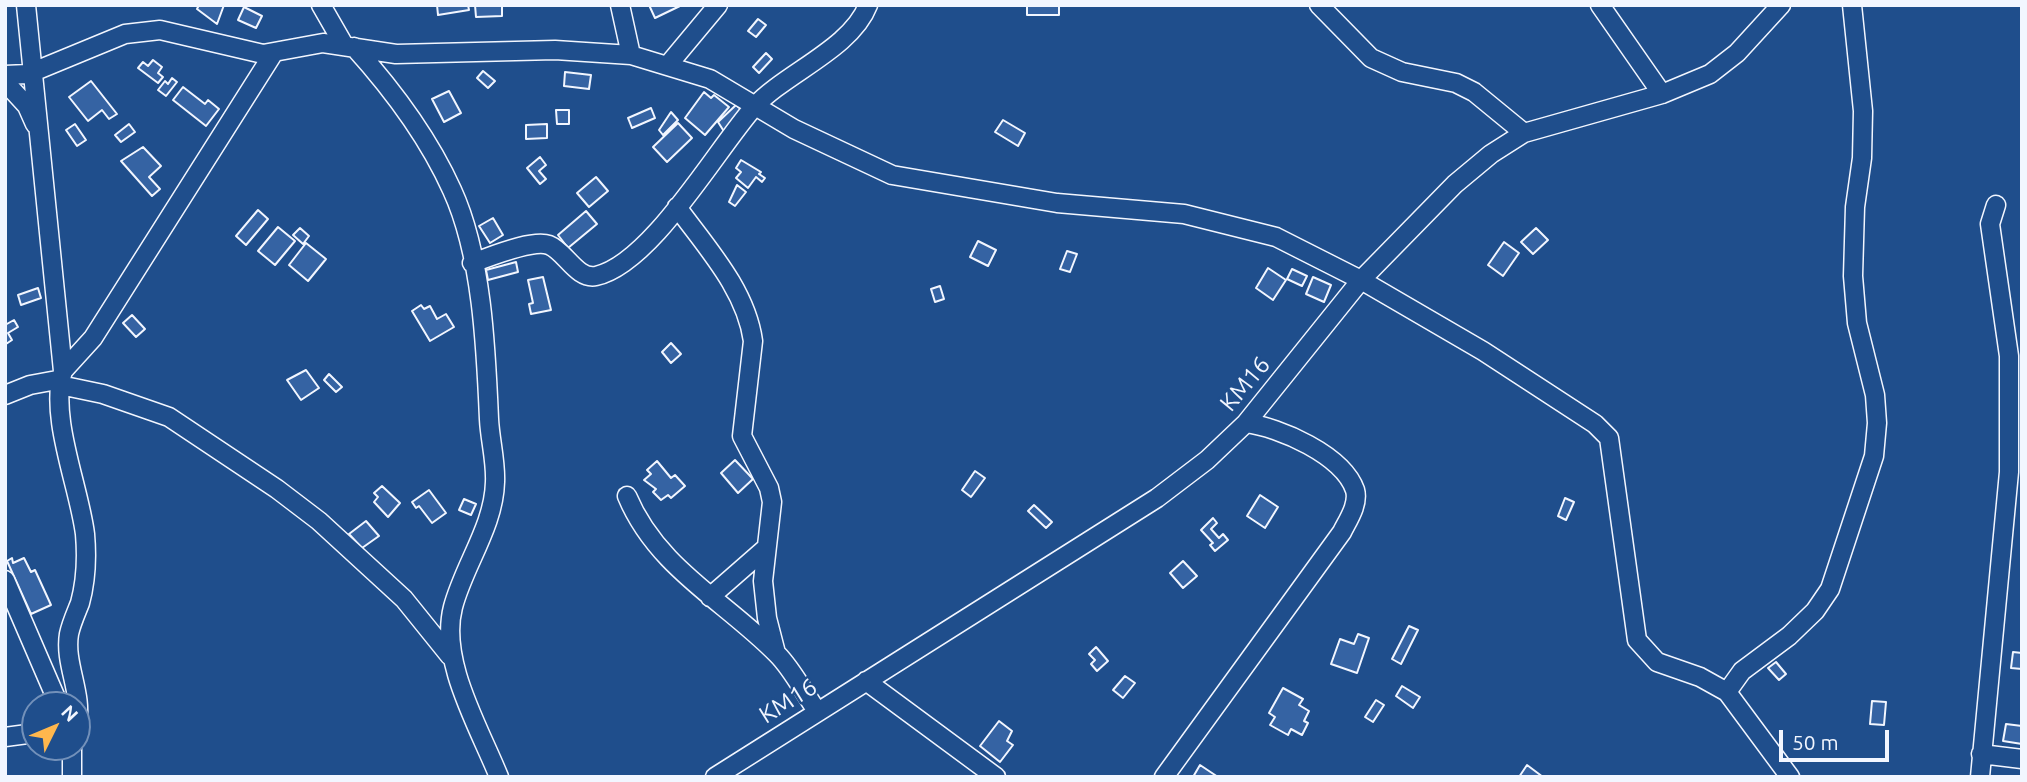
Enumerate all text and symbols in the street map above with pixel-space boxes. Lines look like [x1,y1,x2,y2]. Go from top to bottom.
street label: KM16 [1214,351,1276,417]
street label: KM16 [754,672,822,730]
north arrow [21,691,91,761]
text: N [57,700,83,726]
scale bar [1782,716,1892,760]
text: 50 m [1792,730,1839,754]

